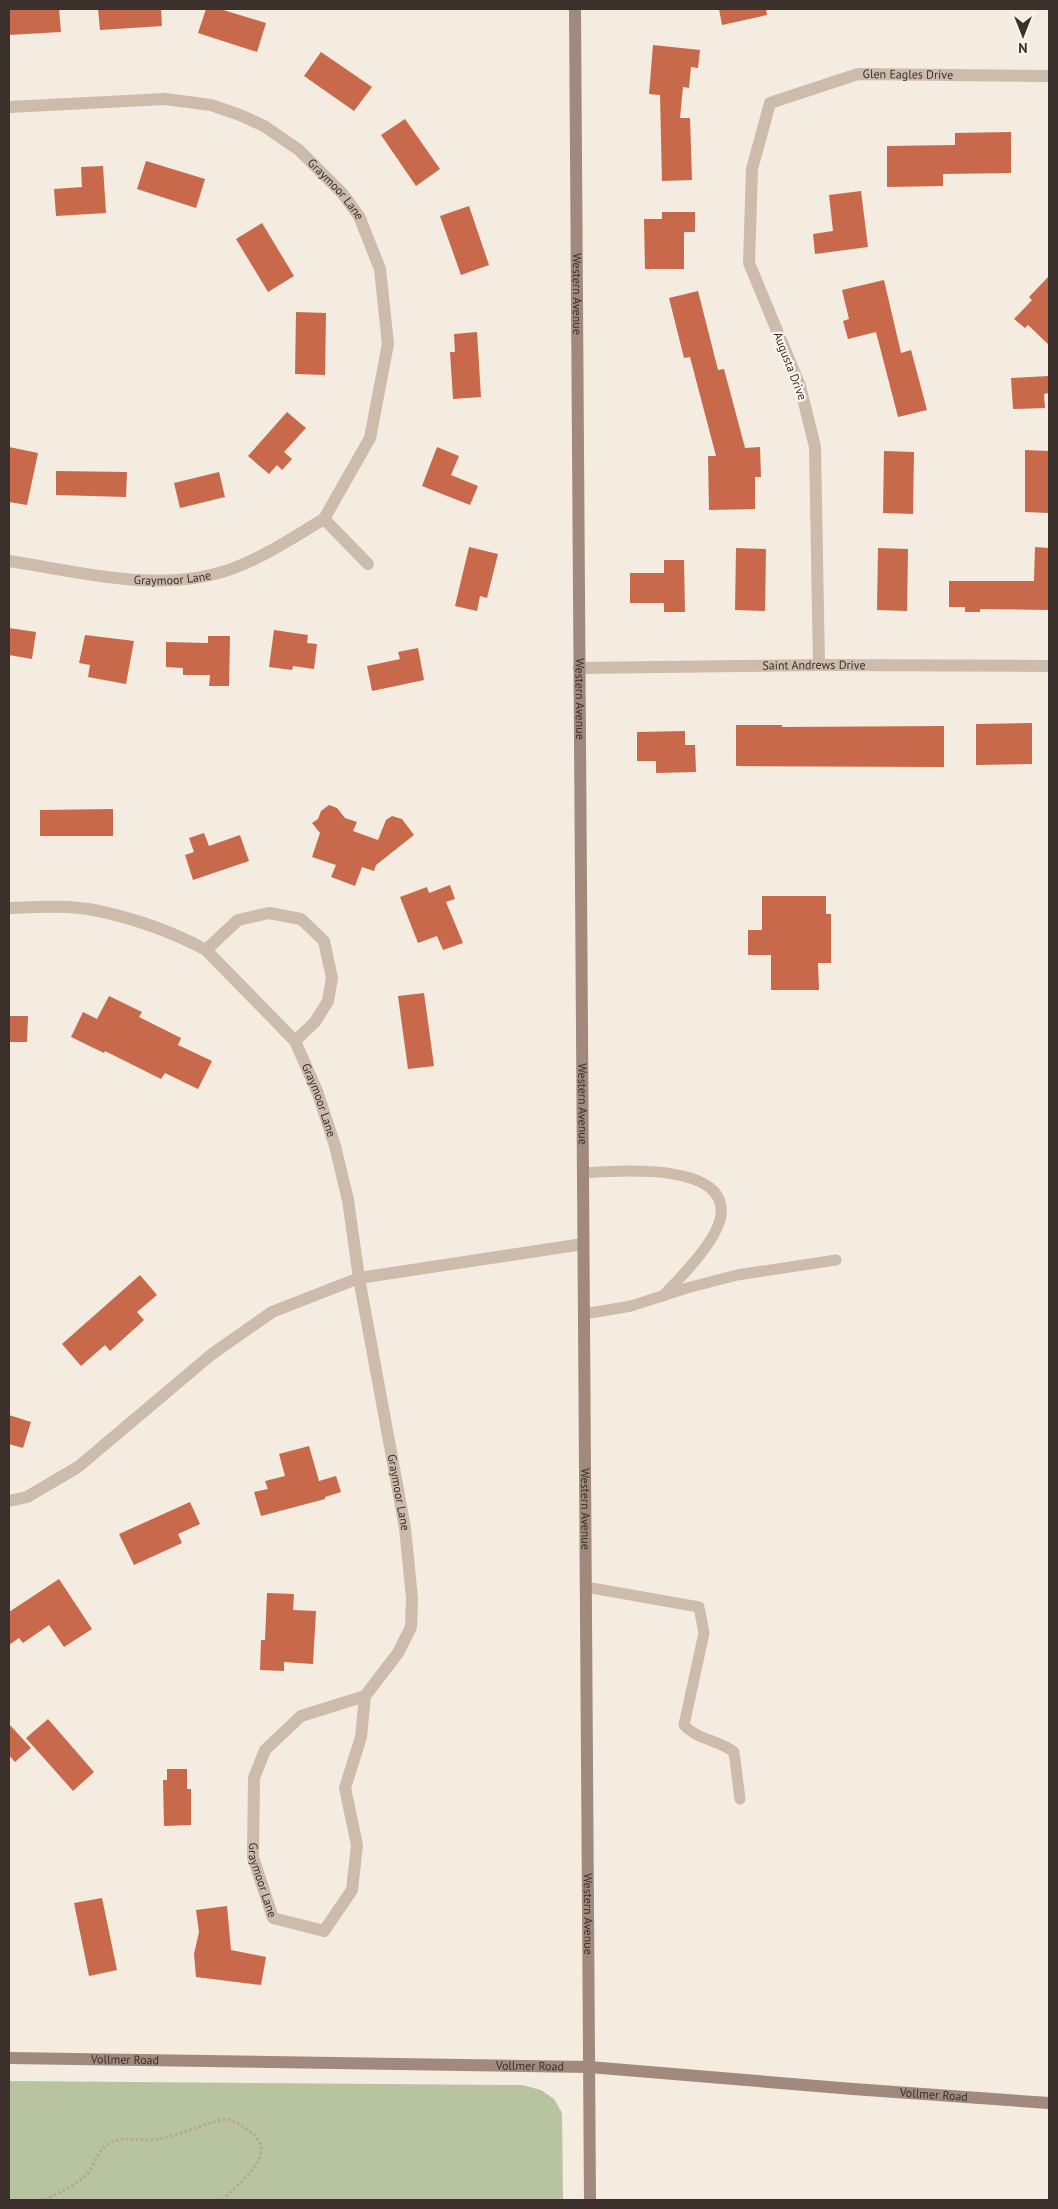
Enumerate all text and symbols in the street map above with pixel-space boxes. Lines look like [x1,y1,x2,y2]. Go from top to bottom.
north arrow [998,10,1048,60]
text: N [1018,39,1028,57]
street label: Glen Eagles Drive [863,66,953,82]
street label: Graymoor Lane [305,155,368,222]
street label: Western Avenue [570,253,585,335]
street label: Augusta Drive [771,330,810,402]
street label: Graymoor Lane [133,567,212,588]
street label: Saint Andrews Drive [762,657,866,673]
street label: Western Avenue [572,658,588,740]
street label: Graymoor Lane [299,1061,339,1139]
street label: Western Avenue [575,1063,591,1145]
street label: Graymoor Lane [385,1453,413,1532]
street label: Western Avenue [578,1468,594,1550]
street label: Graymoor Lane [245,1843,280,1919]
street label: Western Avenue [581,1873,596,1955]
street label: Vollmer Road [90,2051,159,2067]
street label: Vollmer Road [495,2058,564,2074]
street label: Vollmer Road [898,2084,968,2104]

